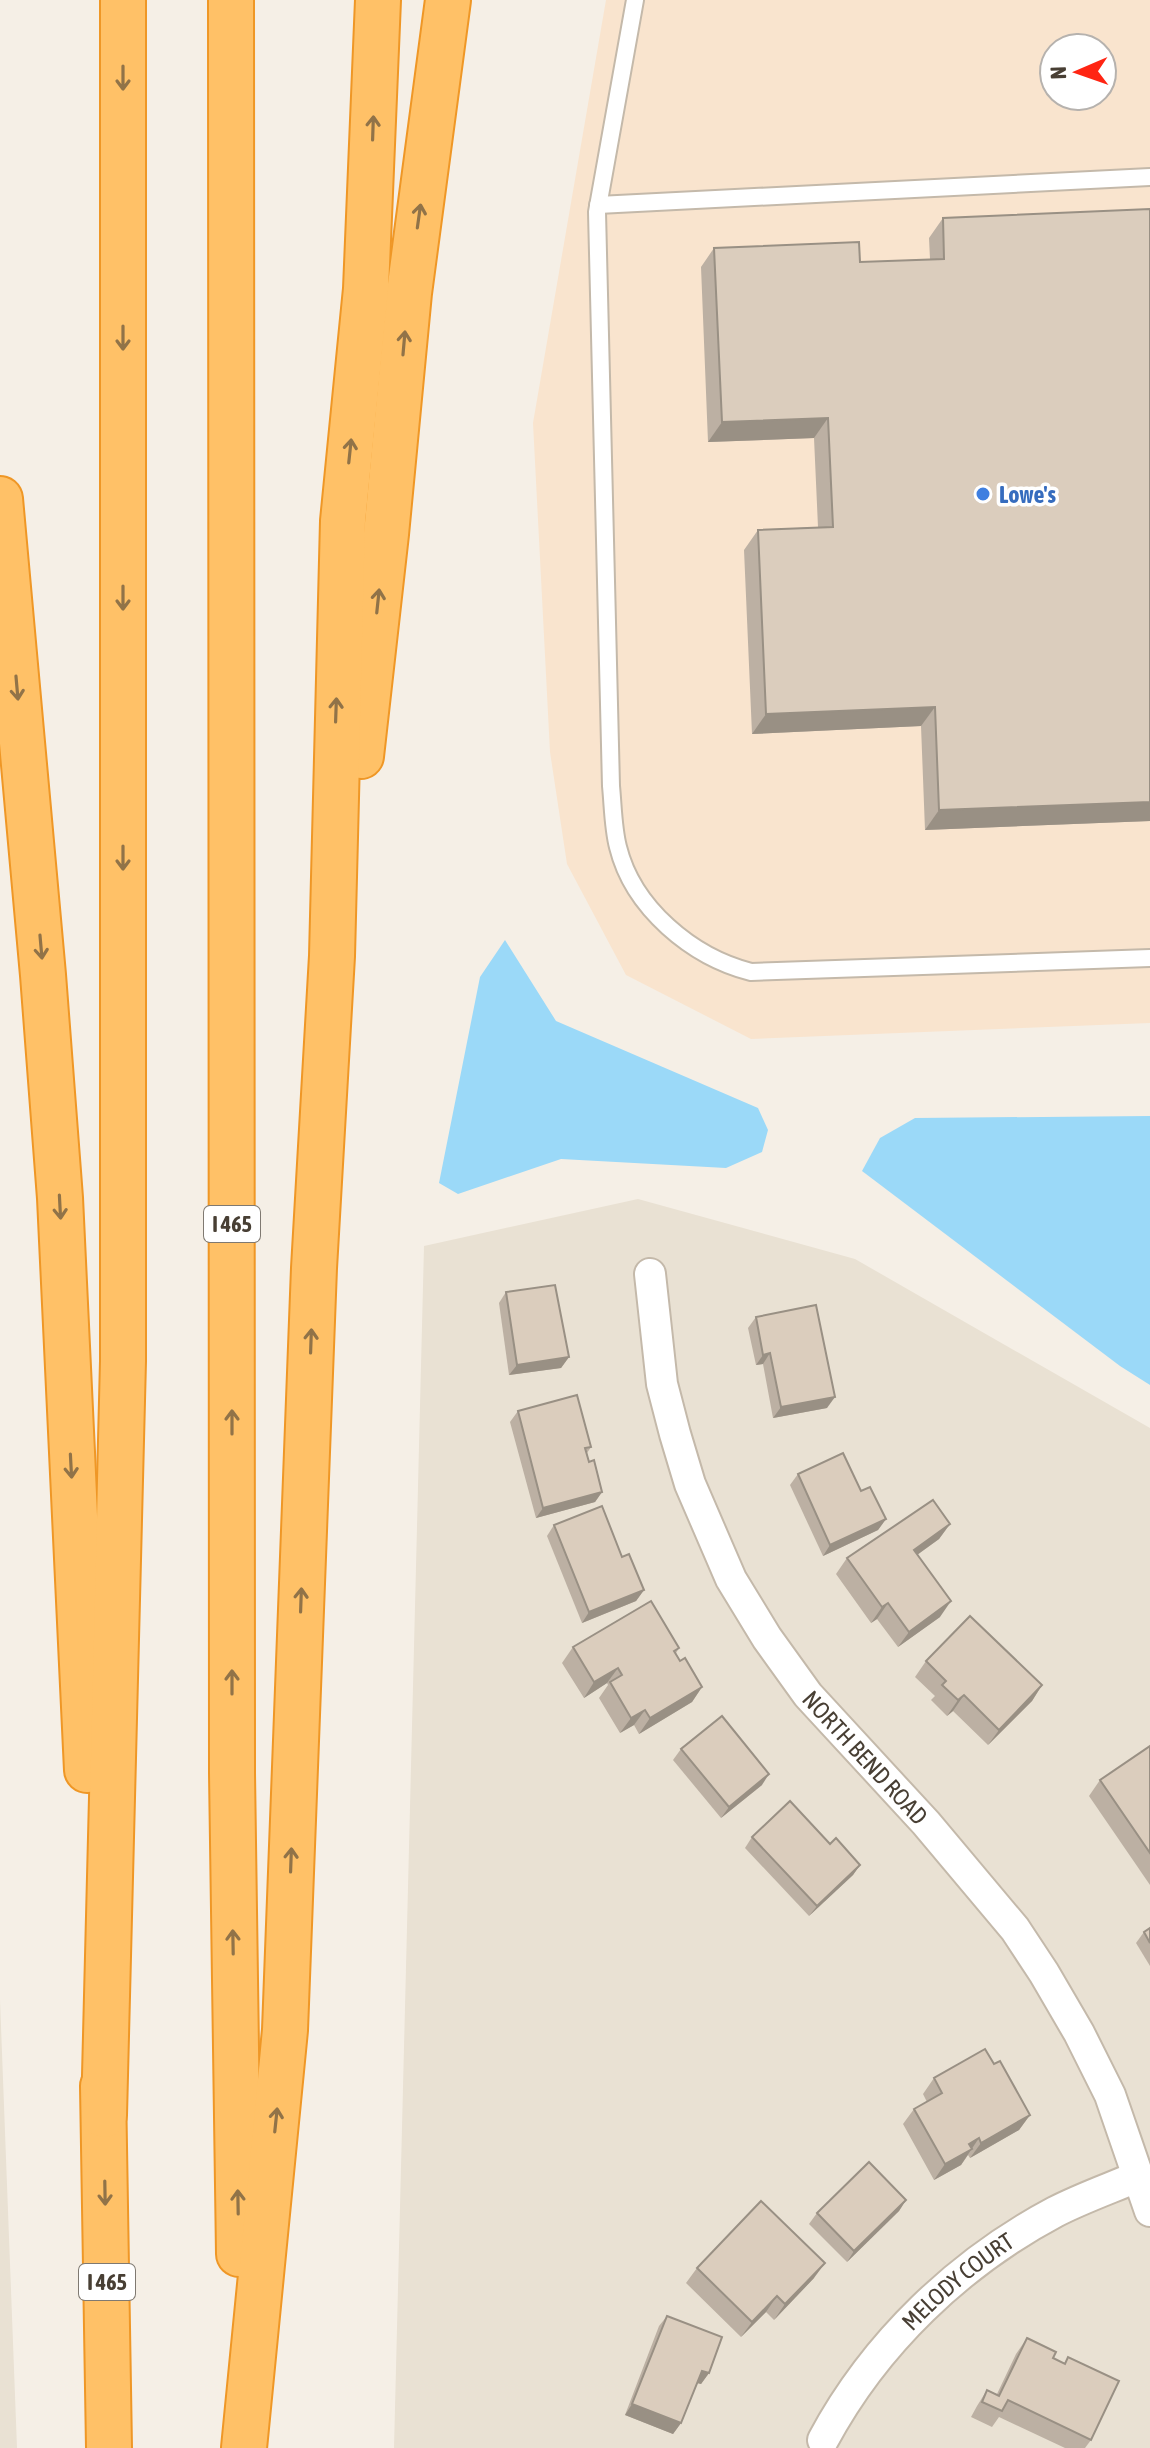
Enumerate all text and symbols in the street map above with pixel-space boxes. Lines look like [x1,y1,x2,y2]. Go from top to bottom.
north arrow [1038,32,1118,112]
one-way arrow [115,64,131,91]
text: N [1045,66,1071,80]
one-way arrow [365,115,380,142]
one-way arrow [412,203,427,229]
one-way arrow [115,324,131,351]
one-way arrow [397,330,412,357]
one-way arrow [342,438,357,465]
place label: Lowe's [999,481,1057,508]
marker: Lowe's [974,485,992,503]
one-way arrow [115,584,131,611]
one-way arrow [371,588,386,615]
one-way arrow [10,674,25,701]
one-way arrow [329,697,344,724]
one-way arrow [115,844,131,871]
one-way arrow [33,933,48,960]
one-way arrow [53,1193,68,1220]
road number: I 465 [204,1206,260,1242]
one-way arrow [304,1328,319,1355]
one-way arrow [224,1409,240,1436]
one-way arrow [64,1452,79,1479]
one-way arrow [293,1587,308,1614]
one-way arrow [224,1669,240,1696]
street label: NORTH BEND ROAD [797,1685,933,1829]
one-way arrow [284,1847,299,1874]
one-way arrow [226,1929,241,1956]
one-way arrow [269,2107,284,2134]
one-way arrow [98,2179,113,2206]
one-way arrow [230,2189,246,2216]
street label: MELODY COURT [896,2227,1019,2335]
road number: I 465 [79,2264,135,2300]

